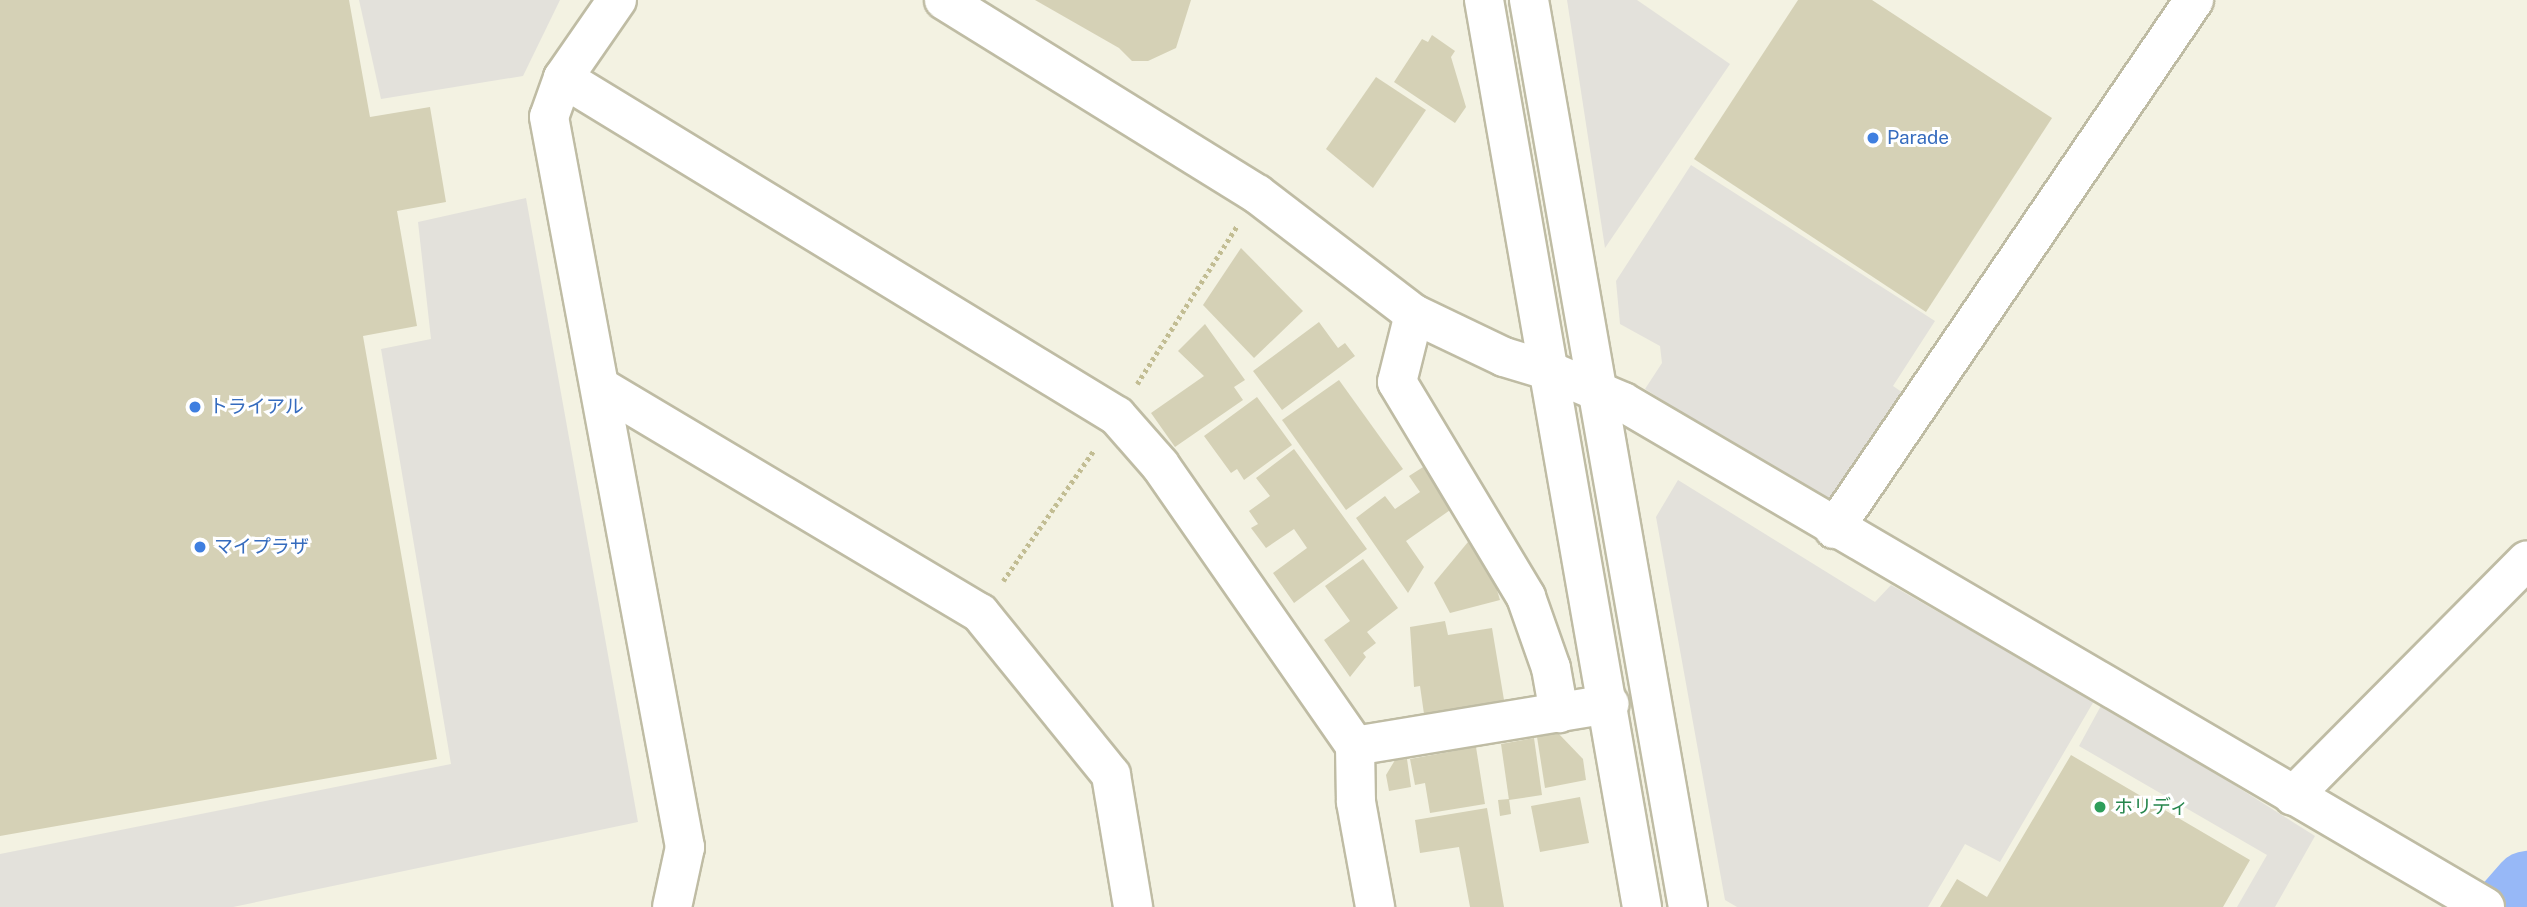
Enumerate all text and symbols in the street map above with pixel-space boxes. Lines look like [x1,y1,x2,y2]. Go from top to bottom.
place label: Parade [1887,127,1949,149]
marker: Parade [1865,130,1881,146]
place label: トライアル [209,396,304,418]
marker: トライアル [187,399,203,415]
place label: マイプラザ [214,536,309,558]
marker: マイプラザ [192,539,208,555]
place label: ホリディ [2114,796,2190,818]
marker: ホリディ [2092,799,2108,815]

